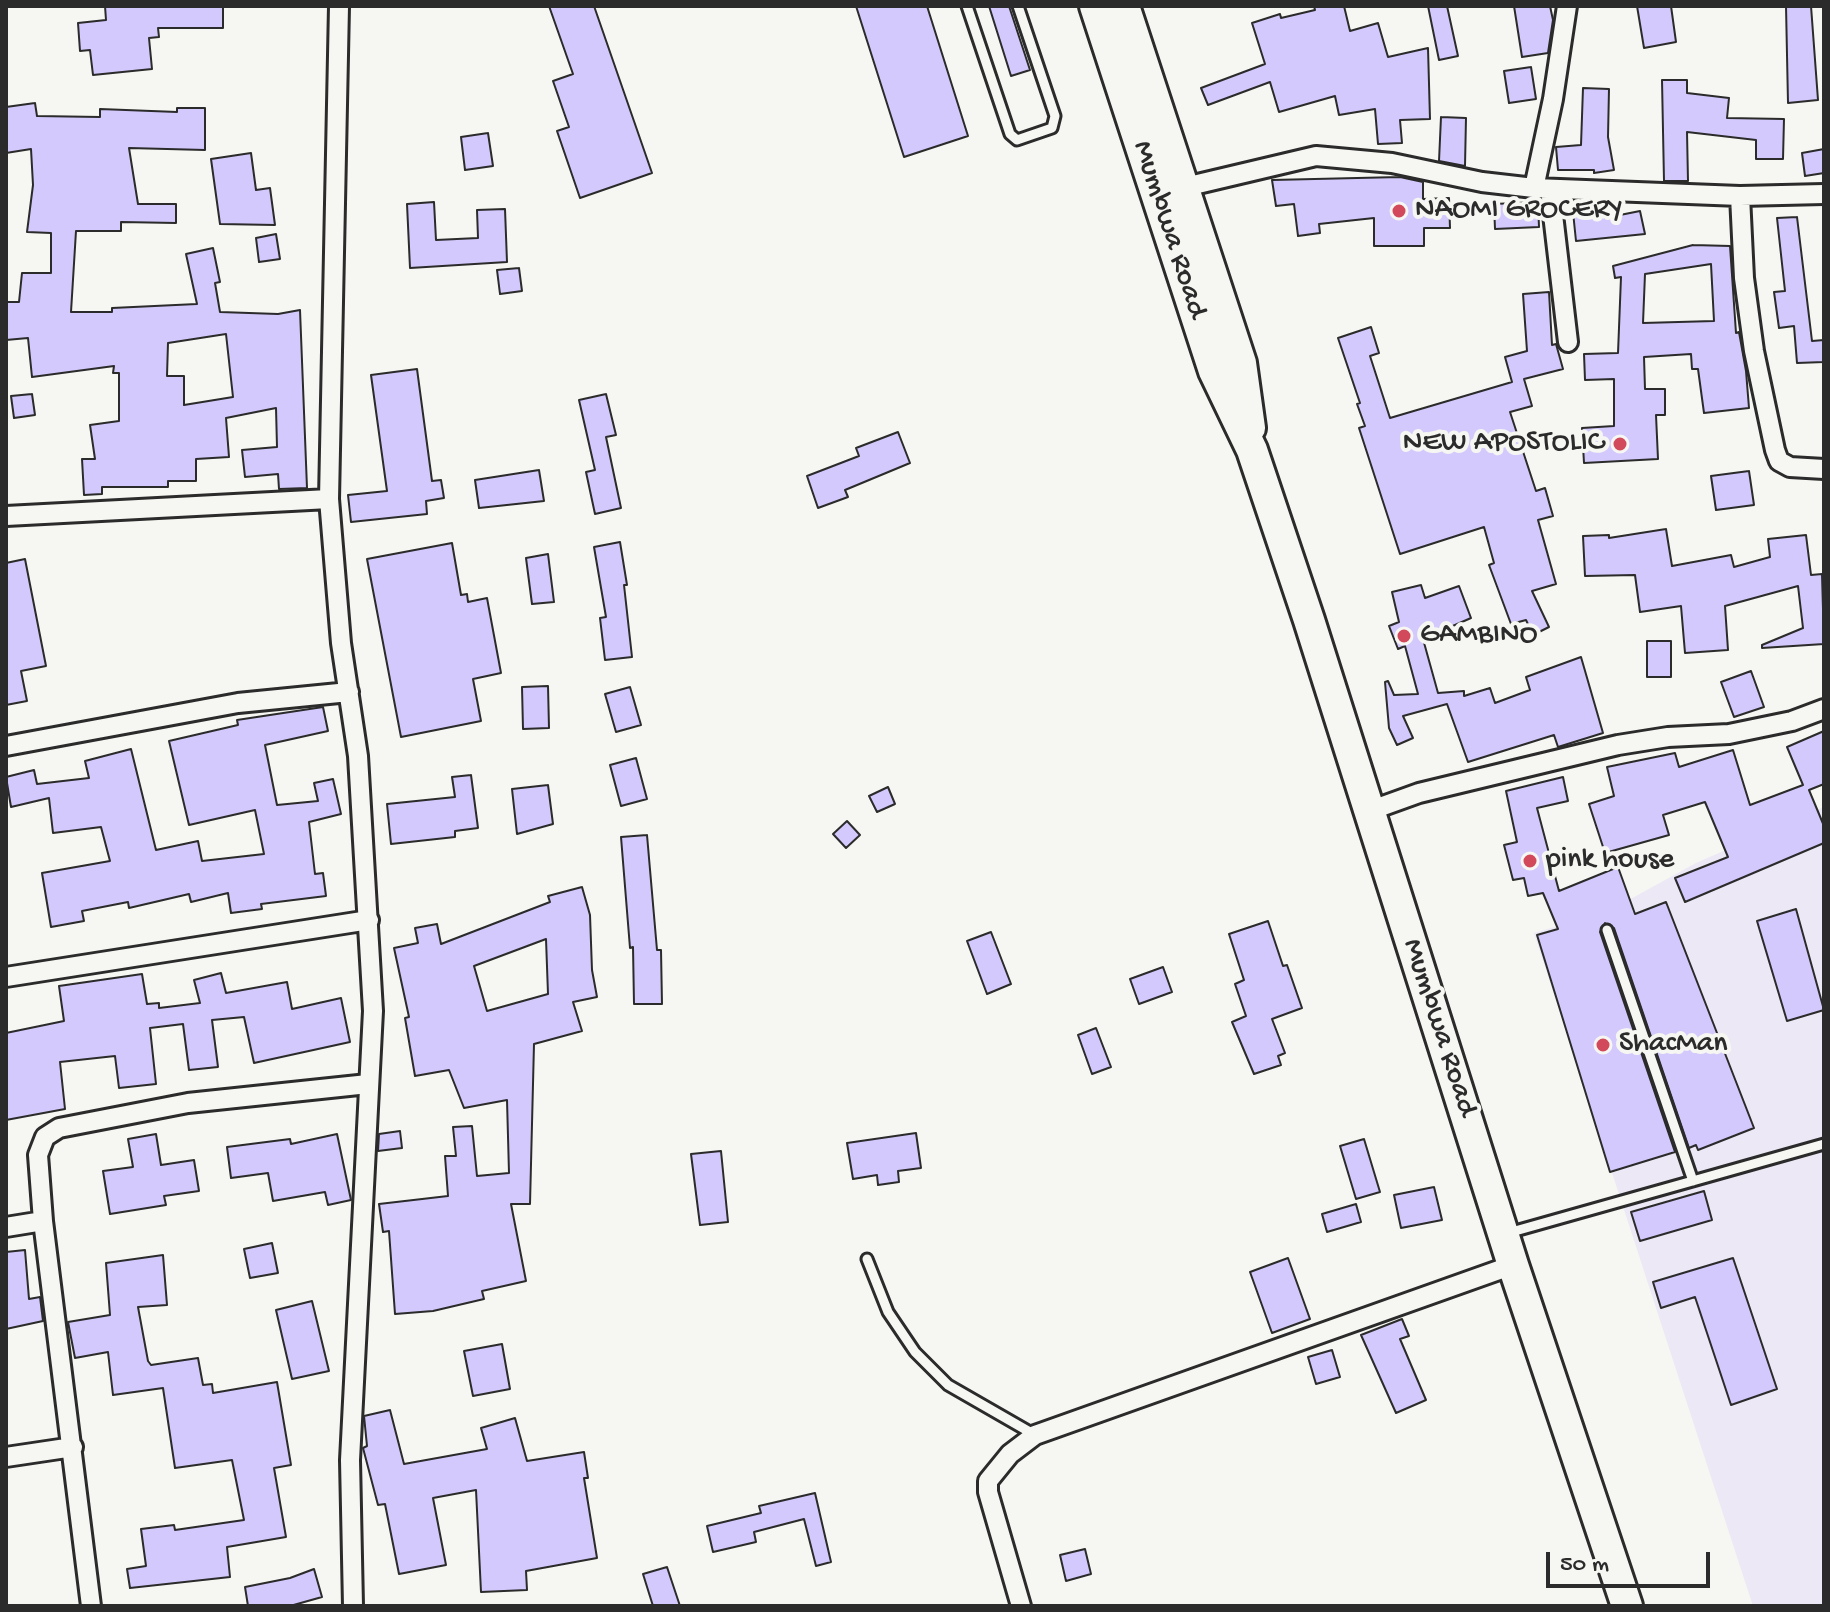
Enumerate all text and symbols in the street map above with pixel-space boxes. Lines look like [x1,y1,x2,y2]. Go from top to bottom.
street label: Mumbwa Road [1122,137,1214,323]
place label: NAOMI GROCERY [1415,193,1623,229]
marker: NAOMI GROCERY [1390,202,1408,220]
place label: NEW APOSTOLIC [1403,426,1604,462]
marker: NEW APOSTOLIC [1611,435,1629,453]
place label: GAMBINO [1420,618,1538,654]
marker: GAMBINO [1395,627,1413,645]
place label: pink house [1546,843,1674,879]
marker: pink house [1521,852,1539,870]
street label: Mumbwa Road [1392,935,1484,1121]
place label: ShacMan [1619,1027,1728,1063]
marker: ShacMan [1594,1036,1612,1054]
scale bar [1550,1536,1714,1586]
text: 50 m [1560,1551,1609,1580]

